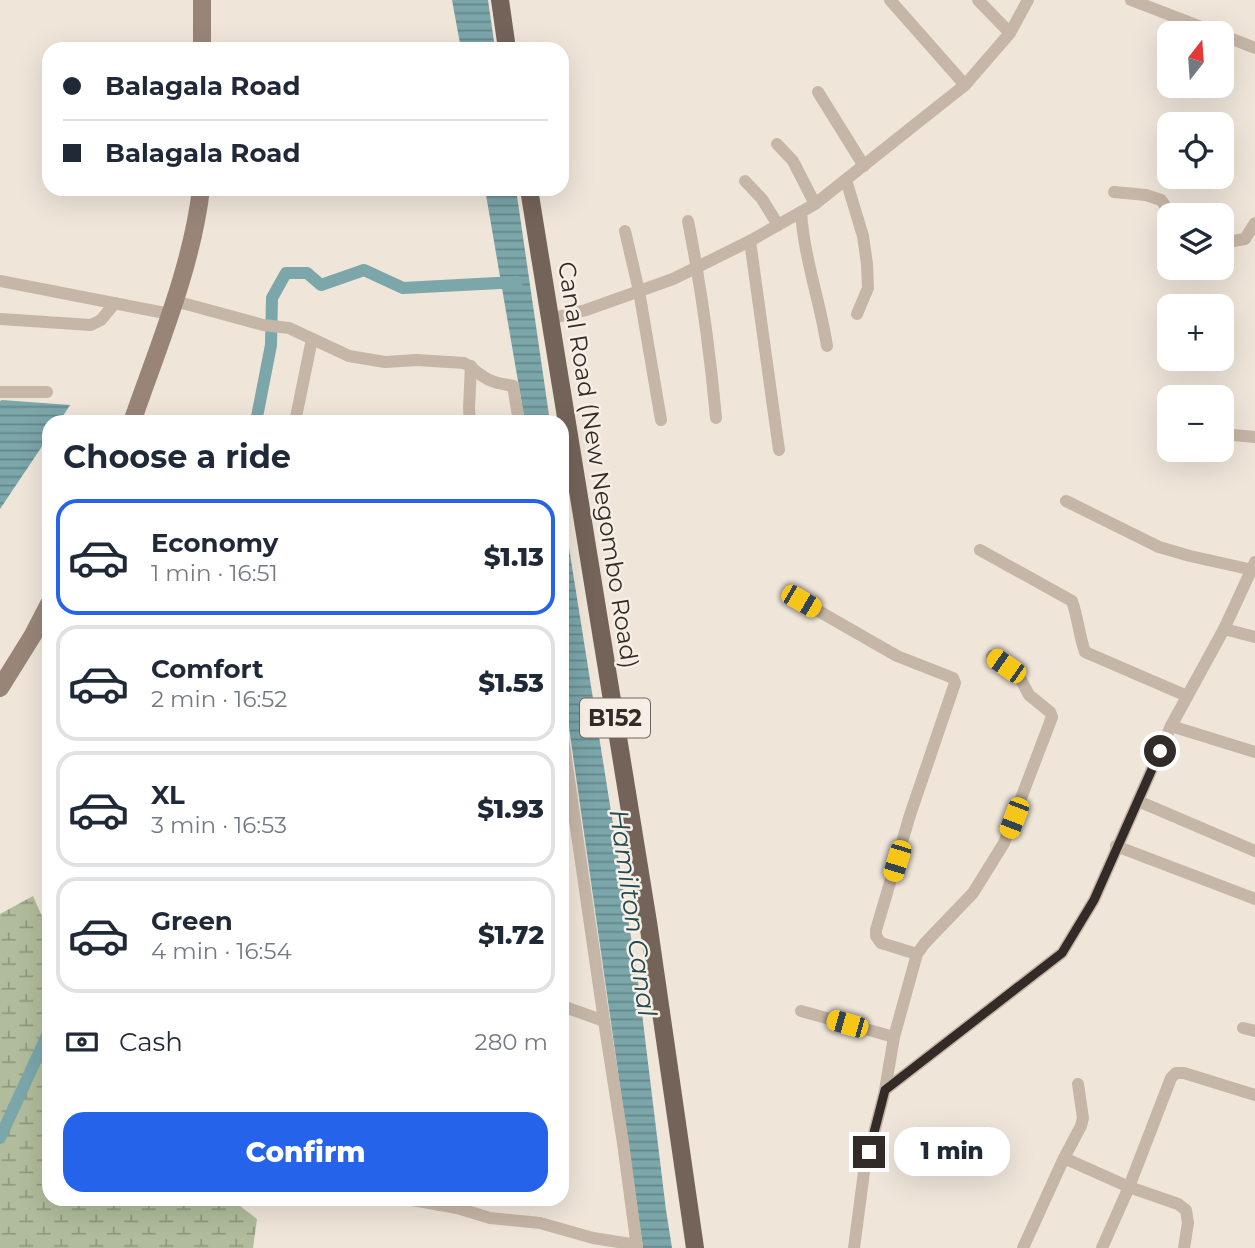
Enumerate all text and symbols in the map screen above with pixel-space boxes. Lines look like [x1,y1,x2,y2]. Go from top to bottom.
north arrow [1157,21,1234,98]
map controls [1157,21,1234,462]
text: Balagala Road [105,70,300,102]
button: locate [1157,112,1234,189]
text: Balagala Road [105,137,300,169]
button: layers [1157,203,1234,280]
street label: Canal Road (New Negombo Road) [552,259,645,670]
button: + [1157,294,1234,371]
button: − [1157,385,1234,462]
text: Choose a ride [63,437,291,476]
icon: car [67,526,130,589]
text: Economy [151,527,278,559]
text: $1.13 [484,541,544,573]
text: 1 min · 16:51 [151,559,278,587]
car [778,581,825,621]
car [983,645,1030,687]
icon: car [67,652,130,715]
text: Comfort [151,653,263,685]
text: $1.53 [478,667,544,699]
text: 2 min · 16:52 [151,685,287,713]
road number: B152 [580,698,650,738]
route start [1144,735,1176,767]
icon: car [67,778,130,841]
text: XL [151,779,185,811]
text: $1.93 [477,793,544,825]
car [997,795,1032,841]
water label: Hamilton Canal [603,807,663,1019]
text: 3 min · 16:53 [151,811,287,839]
car [881,838,914,884]
icon: car [67,904,130,967]
text: Green [151,905,233,937]
text: $1.72 [478,919,544,951]
text: 4 min · 16:54 [151,937,292,965]
car [824,1008,871,1040]
icon: cash [63,1023,101,1061]
text: Cash [119,1026,183,1058]
text: 280 m [475,1028,548,1056]
button: Confirm [63,1112,548,1192]
callout: 1 min [894,1128,1009,1176]
route end [853,1136,885,1168]
text: 1 min [920,1137,984,1165]

